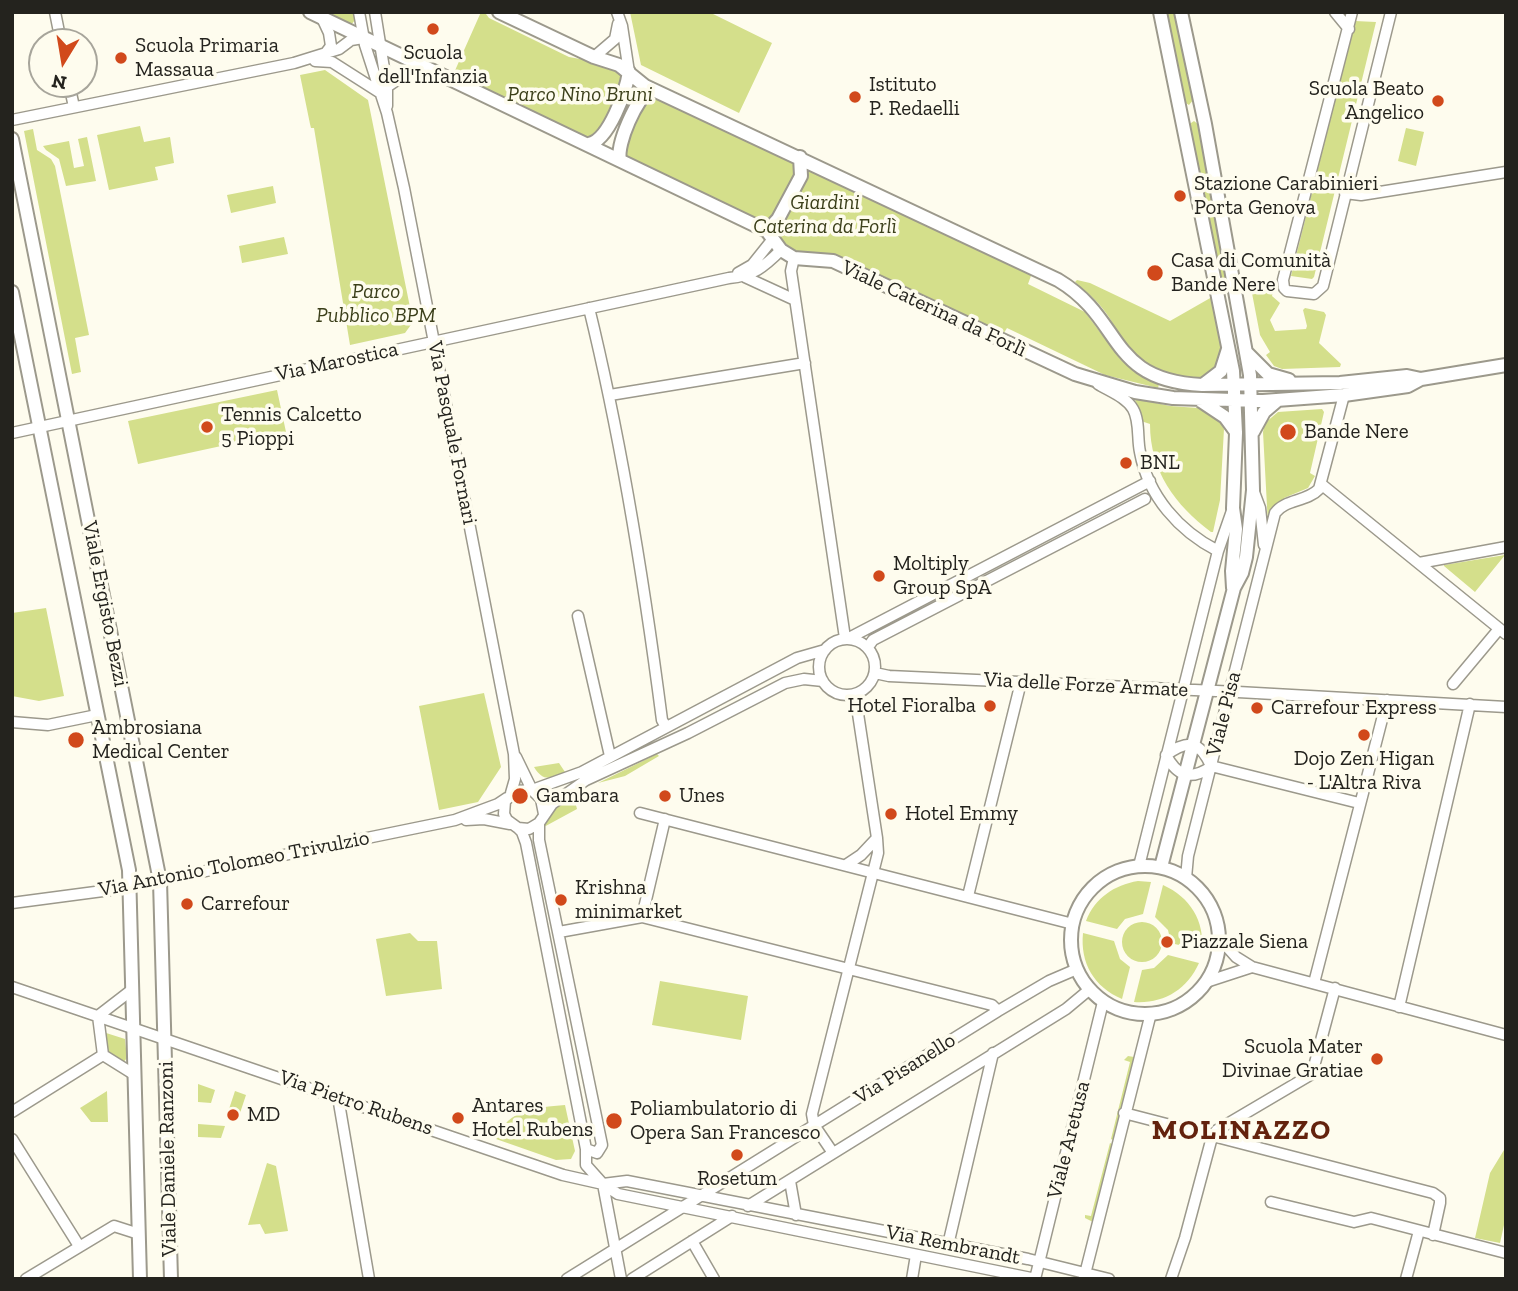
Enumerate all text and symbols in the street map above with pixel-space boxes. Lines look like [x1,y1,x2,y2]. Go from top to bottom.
marker: Scuola dell'Infanzia [425,21,441,37]
north arrow [28,28,98,98]
place label: Scuola Primaria Massaua [135,33,279,83]
place label: Scuola dell'Infanzia [378,40,488,90]
marker: Scuola Primaria Massaua [113,50,129,66]
text: N [50,69,69,95]
place label: Istituto P. Redaelli [869,72,960,122]
place label: Scuola Beato Angelico [1309,76,1424,126]
park label: Parco Nino Bruni [507,82,653,108]
marker: Istituto P. Redaelli [847,89,863,105]
marker: Scuola Beato Angelico [1430,93,1446,109]
place label: Stazione Carabinieri Porta Genova [1194,171,1378,221]
marker: Stazione Carabinieri Porta Genova [1172,188,1188,204]
park label: Giardini Caterina da Forlì [753,190,897,240]
place label: Casa di Comunità Bande Nere [1171,248,1331,298]
street label: Viale Caterina da Forlì [838,255,1030,363]
marker: Casa di Comunità Bande Nere [1145,263,1165,283]
park label: Parco Pubblico BPM [316,279,436,329]
street label: Via Marostica [273,337,401,387]
street label: Via Pasquale Fornari [422,339,482,527]
place label: Tennis Calcetto 5 Pioppi [221,402,362,452]
marker: Tennis Calcetto 5 Pioppi [199,419,215,435]
place label: Bande Nere [1304,419,1409,445]
marker: Bande Nere [1278,422,1298,442]
place label: BNL [1140,450,1180,476]
marker: BNL [1118,455,1134,471]
street label: Viale Ergisto Bezzi [77,519,133,689]
place label: Moltiply Group SpA [893,551,991,601]
marker: Moltiply Group SpA [871,568,887,584]
street label: Via delle Forze Armate [983,667,1189,703]
street label: Viale Pisa [1201,669,1247,759]
place label: Hotel Fioralba [848,693,976,719]
place label: Carrefour Express [1271,695,1437,721]
marker: Hotel Fioralba [982,698,998,714]
marker: Carrefour Express [1249,700,1265,716]
place label: Ambrosiana Medical Center [92,715,229,765]
marker: Dojo Zen Higan - L'Altra Riva [1356,727,1372,743]
marker: Ambrosiana Medical Center [66,730,86,750]
place label: Dojo Zen Higan - L'Altra Riva [1294,746,1434,796]
place label: Gambara [536,783,619,809]
place label: Unes [679,783,725,809]
marker: Gambara [510,786,530,806]
marker: Unes [657,788,673,804]
place label: Hotel Emmy [905,801,1018,827]
marker: Hotel Emmy [883,806,899,822]
street label: Via Antonio Tolomeo Trivulzio [96,825,372,903]
place label: Krishna minimarket [575,875,682,925]
place label: Carrefour [201,891,290,917]
marker: Krishna minimarket [553,892,569,908]
marker: Carrefour [179,896,195,912]
place label: Piazzale Siena [1181,929,1308,955]
marker: Piazzale Siena [1159,934,1175,950]
street label: Via Pisanello [850,1028,960,1110]
place label: Scuola Mater Divinae Gratiae [1222,1034,1363,1084]
marker: Scuola Mater Divinae Gratiae [1369,1051,1385,1067]
street label: Viale Daniele Ranzoni [154,1061,182,1257]
street label: Via Pietro Rubens [276,1065,436,1141]
street label: Viale Aretusa [1042,1078,1096,1202]
place label: Antares Hotel Rubens [472,1093,593,1143]
place label: Poliambulatorio di Opera San Francesco [630,1096,821,1146]
place label: MD [247,1102,280,1128]
marker: MD [225,1107,241,1123]
marker: Antares Hotel Rubens [450,1110,466,1126]
marker: Poliambulatorio di Opera San Francesco [604,1111,624,1131]
district label: MOLINAZZO [1153,1114,1331,1148]
marker: Rosetum [729,1147,745,1163]
place label: Rosetum [697,1166,777,1192]
street label: Via Rembrandt [884,1220,1022,1270]

